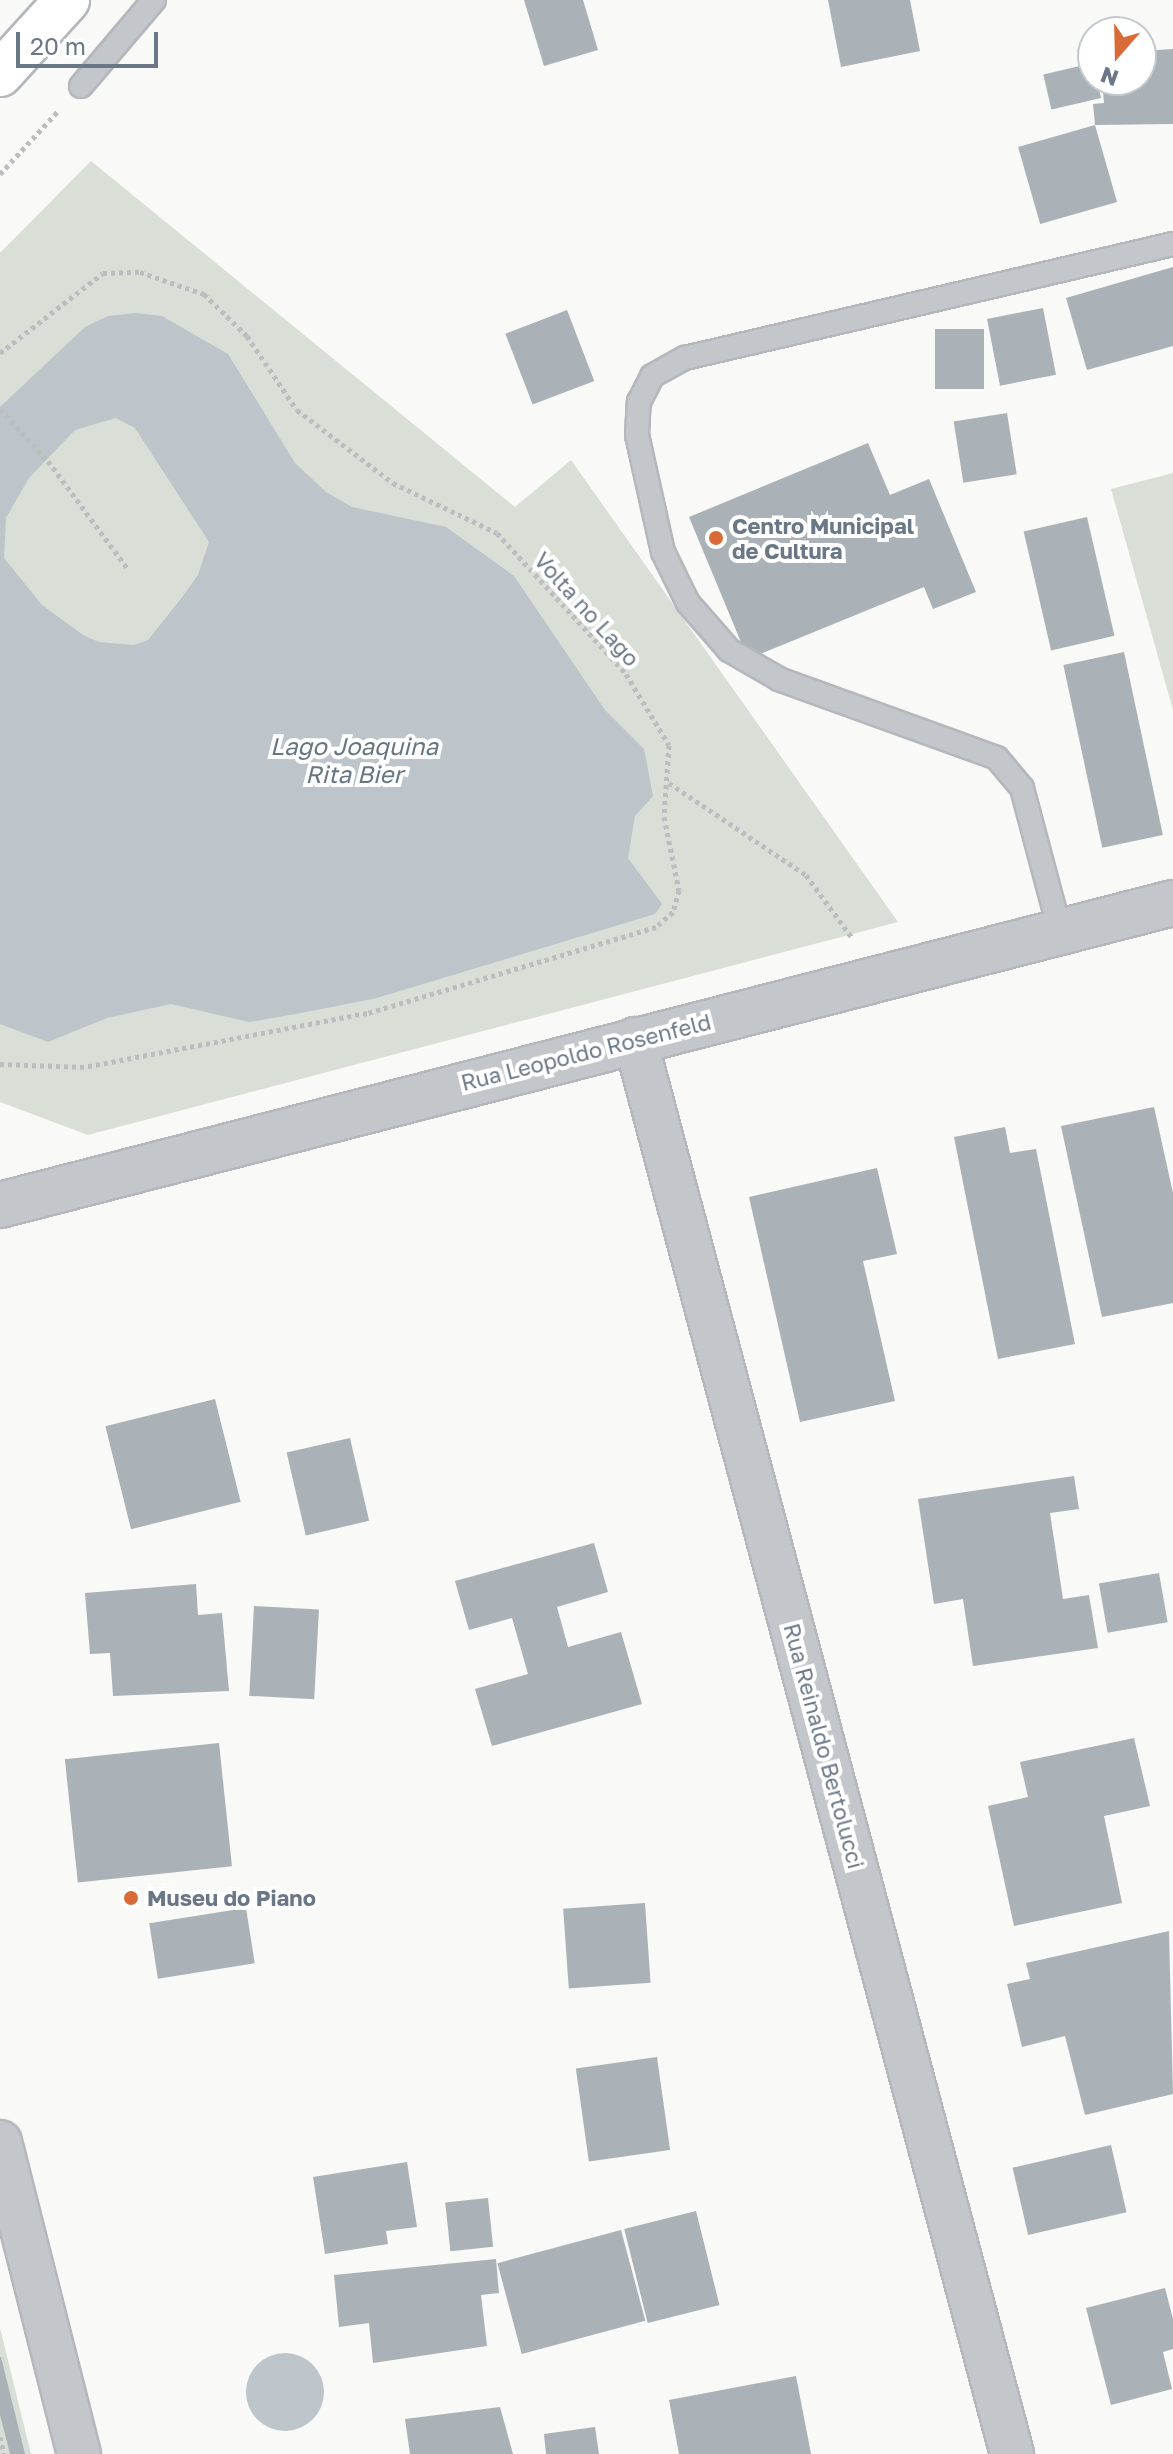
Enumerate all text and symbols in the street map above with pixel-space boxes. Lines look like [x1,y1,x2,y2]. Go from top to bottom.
scale bar [20,16,162,66]
north arrow [1077,16,1157,96]
text: 20 m [30,31,86,60]
text: N [1097,62,1122,93]
place label: Centro Municipal de Cultura [732,512,914,564]
marker: Centro Municipal de Cultura [707,529,725,547]
street label: Volta no Lago [529,547,645,671]
water label: Lago Joaquina Rita Bier [270,732,438,788]
street label: Rua Leopoldo Rosenfeld [458,1008,714,1096]
street label: Rua Reinaldo Bertolucci [779,1620,869,1872]
place label: Museu do Piano [147,1885,316,1911]
marker: Museu do Piano [122,1889,140,1907]

